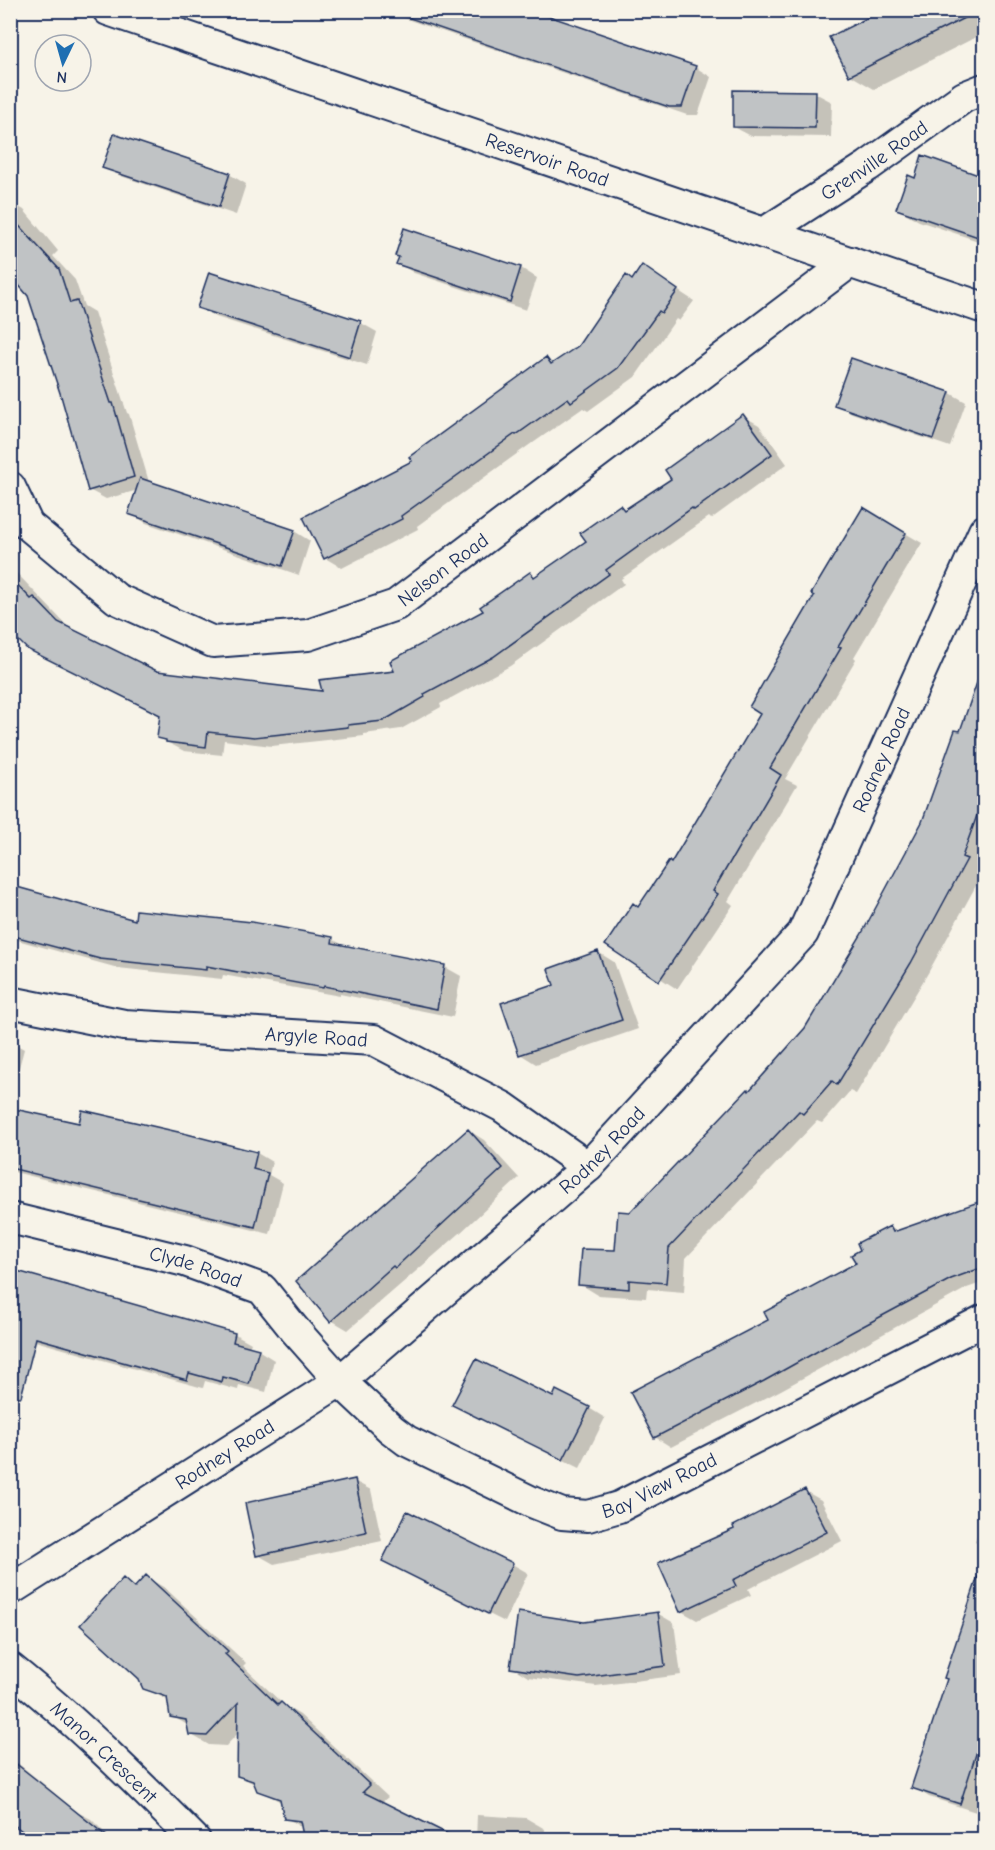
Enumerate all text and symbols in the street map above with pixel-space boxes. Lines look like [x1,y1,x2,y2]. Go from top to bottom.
north arrow [33,33,93,93]
text: N [56,68,68,86]
street label: Grenville Road [816,115,932,205]
street label: Reservoir Road [483,128,612,191]
street label: Nelson Road [393,528,493,611]
street label: Rodney Road [847,704,915,816]
street label: Argyle Road [264,1022,368,1051]
street label: Rodney Road [554,1102,649,1198]
street label: Clyde Road [147,1241,245,1292]
street label: Rodney Road [171,1414,278,1494]
street label: Bay View Road [599,1447,721,1523]
street label: Manor Crescent [46,1696,163,1808]

